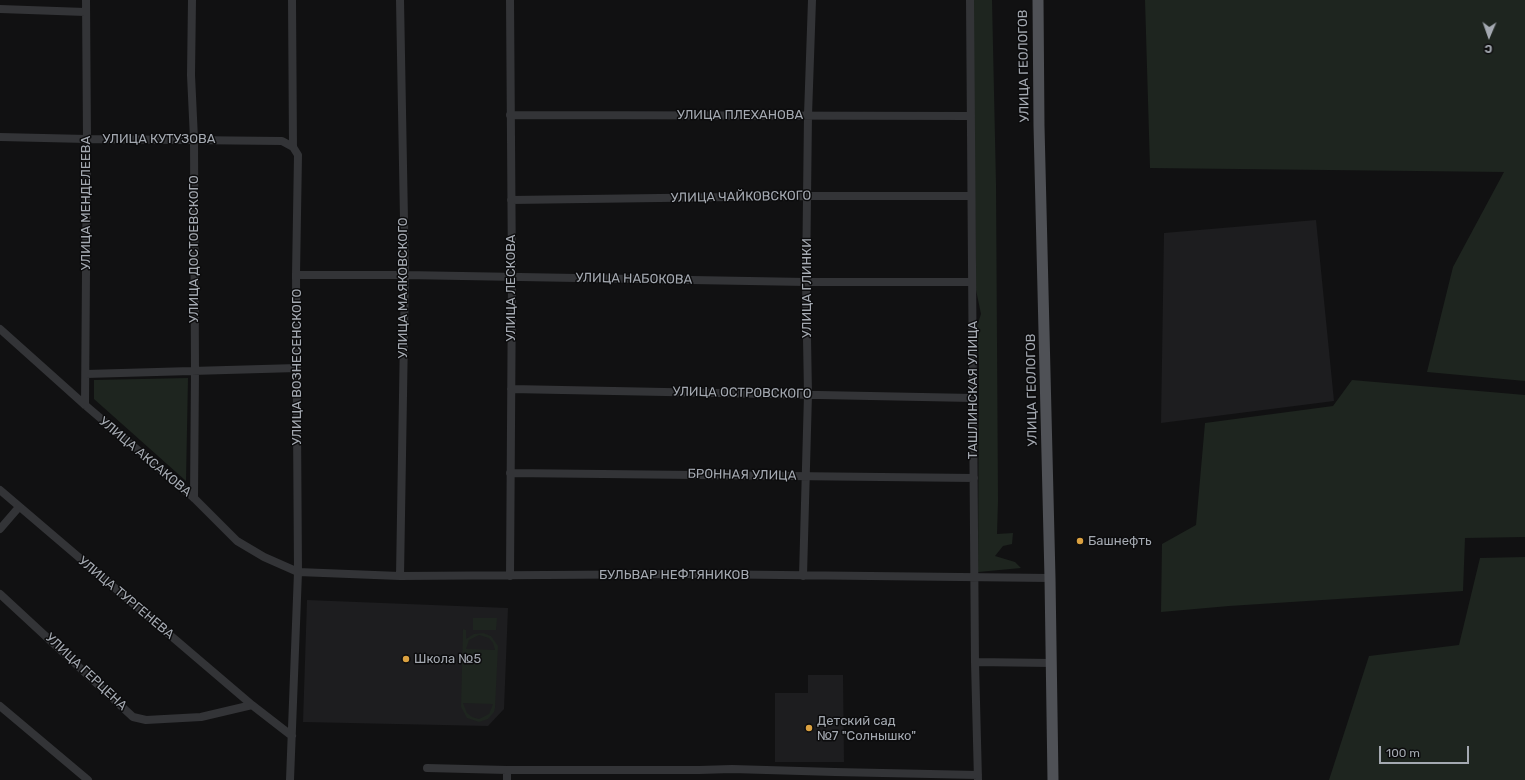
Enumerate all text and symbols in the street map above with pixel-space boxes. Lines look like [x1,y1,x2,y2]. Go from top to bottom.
street label: УЛИЦА ГЕОЛОГОВ [1015,9,1033,123]
north arrow [1469,16,1509,56]
text: С [1484,42,1493,55]
street label: УЛИЦА ПЛЕХАНОВА [677,107,803,123]
street label: УЛИЦА КУТУЗОВА [103,131,215,147]
street label: УЛИЦА МЕНДЕЛЕЕВА [78,136,94,270]
street label: УЛИЦА ДОСТОЕВСКОГО [186,175,202,323]
street label: УЛИЦА ЧАЙКОВСКОГО [671,188,811,206]
street label: УЛИЦА МАЯКОВСКОГО [395,217,411,359]
street label: УЛИЦА ЛЕСКОВА [503,234,519,342]
street label: УЛИЦА ГЛИНКИ [799,238,815,338]
street label: УЛИЦА НАБОКОВА [576,270,692,288]
street label: УЛИЦА ВОЗНЕСЕНСКОГО [289,289,305,445]
street label: ТАШЛИНСКАЯ УЛИЦА [965,321,981,459]
street label: УЛИЦА ГЕОЛОГОВ [1023,333,1041,447]
street label: УЛИЦА ОСТРОВСКОГО [672,384,812,402]
street label: УЛИЦА АКСАКОВА [96,414,194,500]
street label: БРОННАЯ УЛИЦА [687,466,797,484]
place label: Башнефть [1088,533,1151,549]
marker: Башнефть [1075,536,1085,546]
street label: УЛИЦА ТУРГЕНЕВА [75,553,177,643]
street label: БУЛЬВАР НЕФТЯНИКОВ [599,567,749,583]
street label: УЛИЦА ГЕРЦЕНА [42,630,130,714]
place label: Школа №5 [414,651,481,667]
marker: Школа №5 [401,654,411,664]
place label: Детский сад №7 "Солнышко" [817,713,916,744]
marker: Детский сад №7 "Солнышко" [804,723,814,733]
scale bar [1381,738,1471,764]
text: 100 m [1386,746,1420,760]

